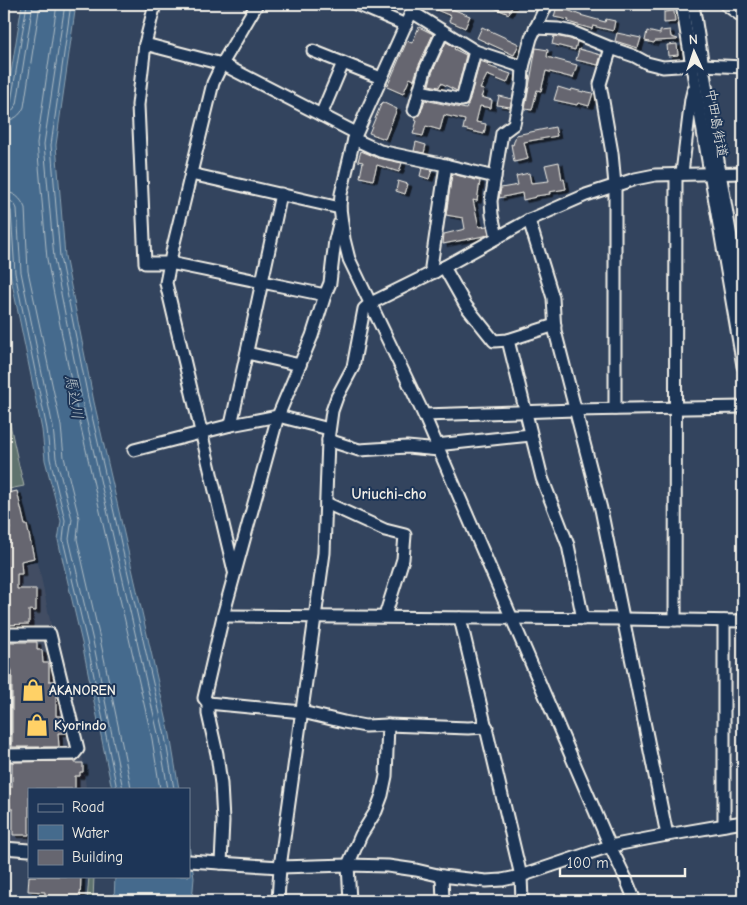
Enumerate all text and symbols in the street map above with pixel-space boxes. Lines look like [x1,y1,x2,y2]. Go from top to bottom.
north arrow [670,28,720,78]
text: N [688,31,698,48]
street label: 中田島街道 [702,87,731,159]
water label: 馬込川 [61,373,87,421]
district label: Uriuchi-cho [352,485,427,503]
shop icon: AKANOREN [20,677,46,703]
place label: AKANOREN [49,682,116,699]
shop icon: Kyorindo [24,712,50,738]
place label: Kyorindo [54,717,107,734]
legend [28,788,190,878]
text: Road [72,798,104,816]
text: Water [72,824,109,842]
scale bar [560,845,684,877]
text: Building [72,848,123,866]
text: 100 m [567,854,609,872]

